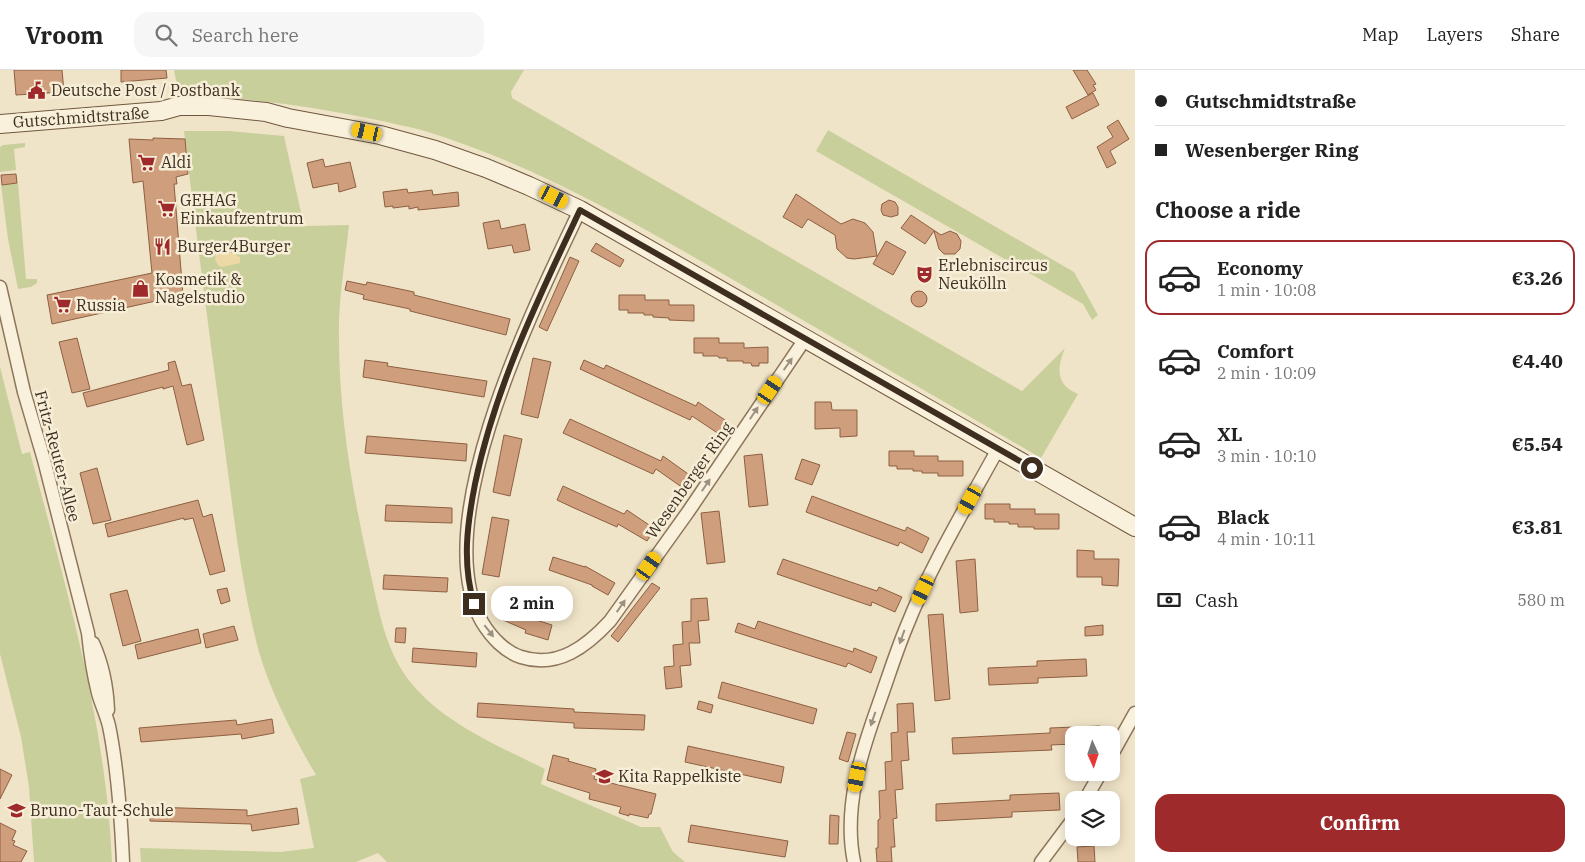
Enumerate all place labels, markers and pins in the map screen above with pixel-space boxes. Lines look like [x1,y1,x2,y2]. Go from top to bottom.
public building icon: Deutsche Post / Postbank [27,80,47,100]
place label: Deutsche Post / Postbank [51,80,241,100]
supermarket icon: Aldi [137,152,157,172]
place label: Aldi [161,152,191,172]
place label: GEHAG Einkaufzentrum [180,190,304,228]
supermarket icon: GEHAG Einkaufzentrum [156,199,176,219]
restaurant icon: Burger4Burger [153,236,173,256]
place label: Burger4Burger [177,236,290,256]
place label: Erlebniscircus Neukölln [938,255,1048,293]
theatre icon: Erlebniscircus Neukölln [914,264,934,284]
place label: Kosmetik & Nagelstudio [155,269,245,307]
shop icon: Kosmetik & Nagelstudio [131,278,151,298]
supermarket icon: Russia [52,295,72,315]
place label: Russia [76,295,126,315]
school or university icon: Kita Rappelkiste [594,766,614,786]
place label: Kita Rappelkiste [618,766,741,786]
school or university icon: Bruno-Taut-Schule [6,800,26,820]
place label: Bruno-Taut-Schule [30,800,174,820]

